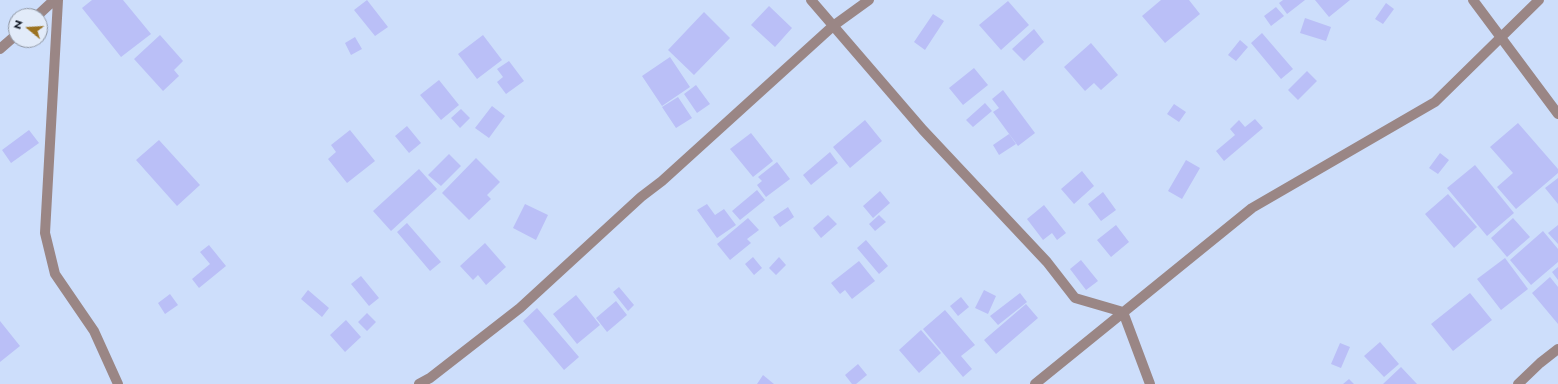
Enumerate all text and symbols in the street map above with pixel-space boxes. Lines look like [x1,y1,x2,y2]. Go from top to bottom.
north arrow [8,8,48,48]
text: N [9,18,26,31]

